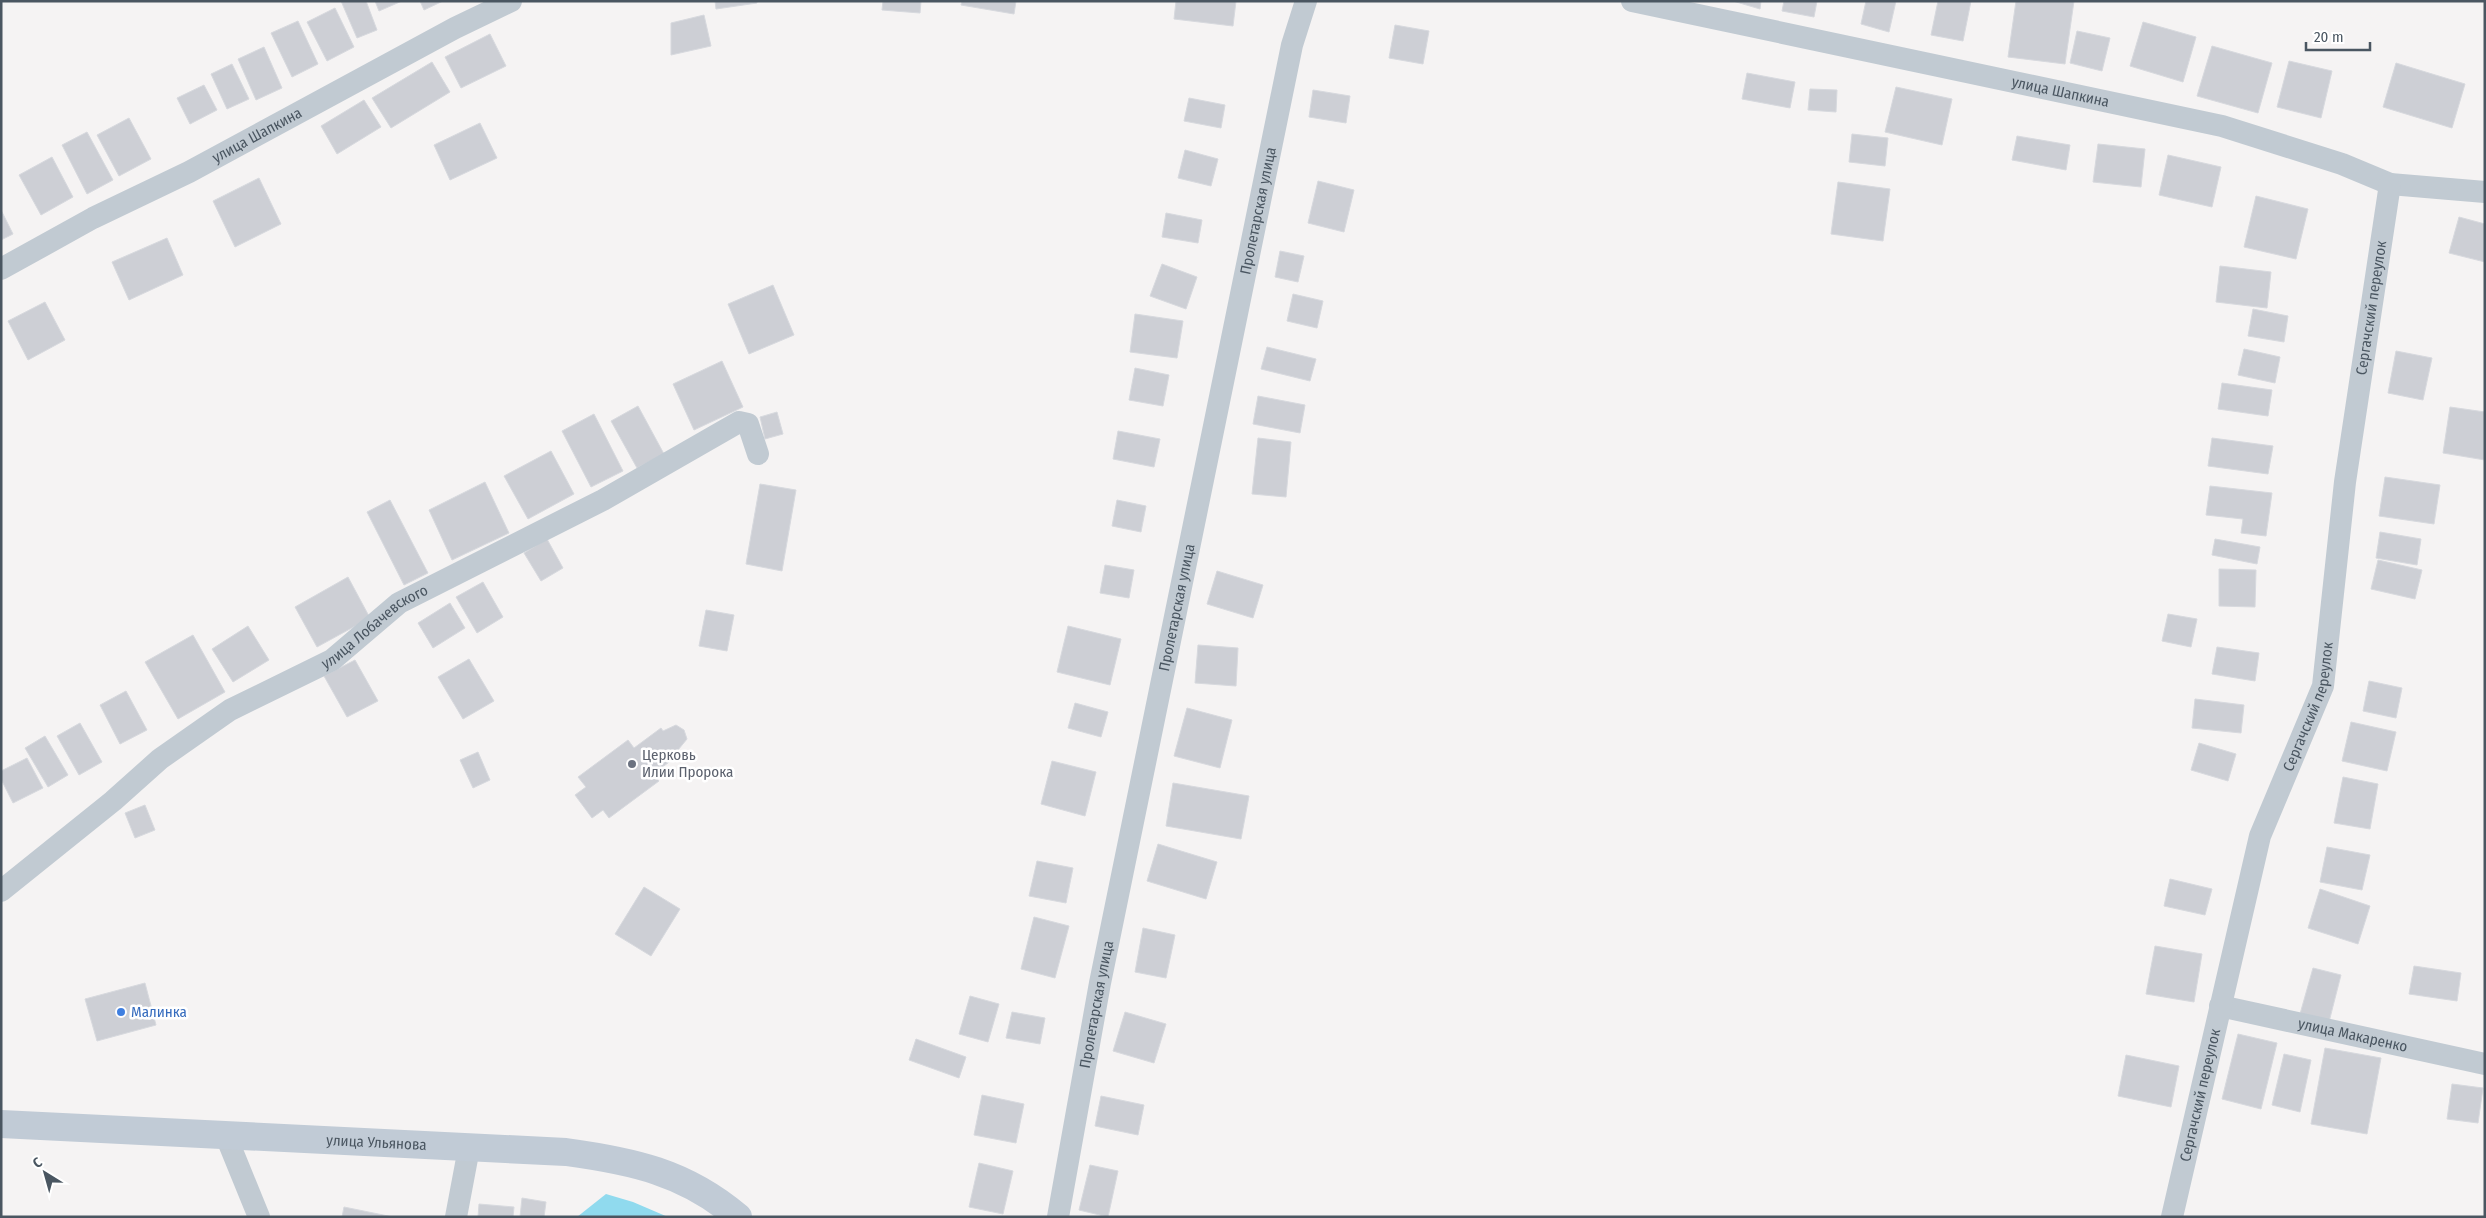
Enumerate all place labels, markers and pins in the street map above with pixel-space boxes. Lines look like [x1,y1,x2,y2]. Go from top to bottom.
place label: Церковь Илии Пророка [642,746,733,781]
marker: Церковь Илии Пророка [626,758,638,770]
place label: Малинка [131,1003,187,1021]
marker: Малинка [115,1006,127,1018]

